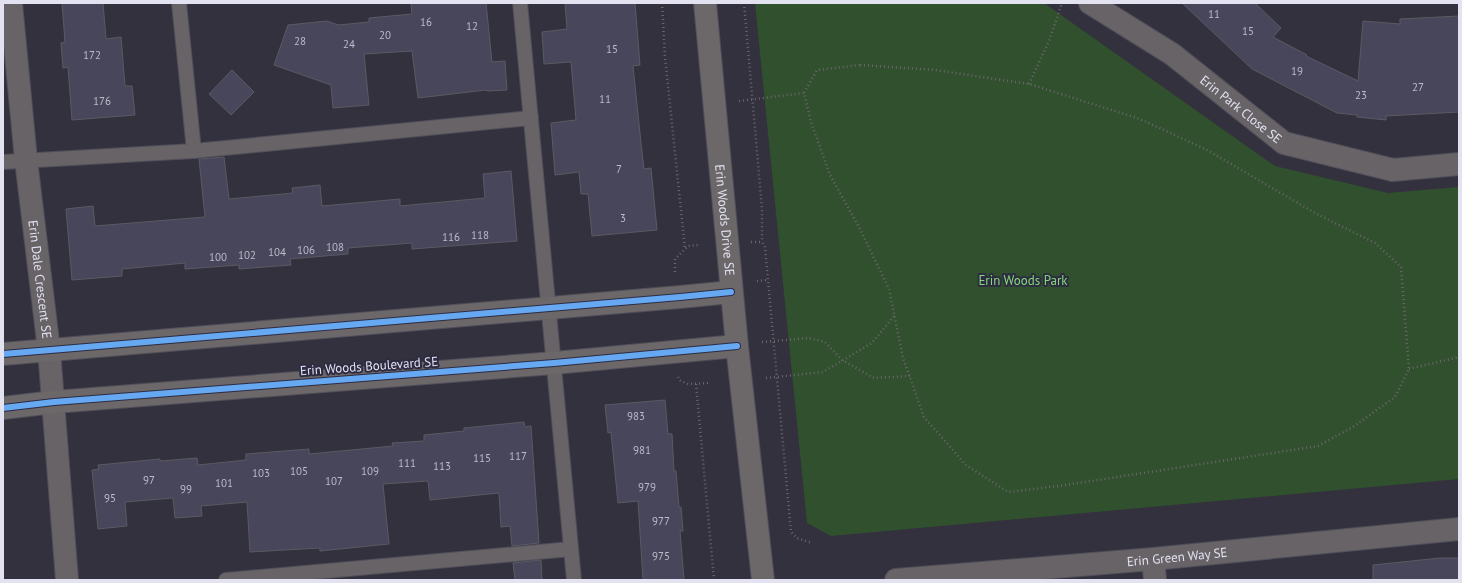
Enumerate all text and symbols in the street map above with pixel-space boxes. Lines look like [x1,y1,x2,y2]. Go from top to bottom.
house number: 11 [1208,7,1220,21]
house number: 16 [420,15,432,29]
house number: 12 [466,19,478,33]
house number: 15 [1242,24,1254,38]
house number: 20 [379,28,391,42]
house number: 28 [294,34,306,48]
house number: 24 [343,37,355,51]
house number: 15 [606,42,618,56]
house number: 172 [83,48,101,62]
house number: 19 [1291,64,1303,78]
street label: Erin Park Close SE [1197,71,1286,147]
house number: 27 [1412,80,1424,94]
house number: 23 [1355,88,1367,102]
house number: 11 [599,92,611,106]
house number: 176 [93,94,111,108]
house number: 7 [616,162,622,176]
street label: Erin Woods Drive SE [712,164,739,277]
house number: 3 [620,211,626,225]
street label: Erin Dale Crescent SE [25,219,56,340]
house number: 118 [471,228,489,242]
house number: 116 [442,230,460,244]
house number: 108 [326,240,344,254]
house number: 106 [297,243,315,257]
house number: 104 [268,245,286,259]
house number: 102 [238,248,256,262]
house number: 100 [209,250,227,264]
park label: Erin Woods Park [978,272,1068,289]
street label: Erin Woods Boulevard SE [299,353,439,379]
house number: 983 [627,409,645,423]
house number: 981 [633,443,651,457]
house number: 117 [509,449,527,463]
house number: 115 [473,451,491,465]
house number: 111 [398,456,416,470]
house number: 113 [433,459,451,473]
house number: 105 [290,464,308,478]
house number: 109 [361,464,379,478]
house number: 103 [252,466,270,480]
house number: 97 [143,473,155,487]
house number: 107 [325,474,343,488]
house number: 101 [215,476,233,490]
house number: 979 [638,480,656,494]
house number: 99 [180,482,192,496]
house number: 95 [104,491,116,505]
house number: 977 [652,514,670,528]
street label: Erin Green Way SE [1126,543,1228,570]
house number: 975 [652,549,670,563]

